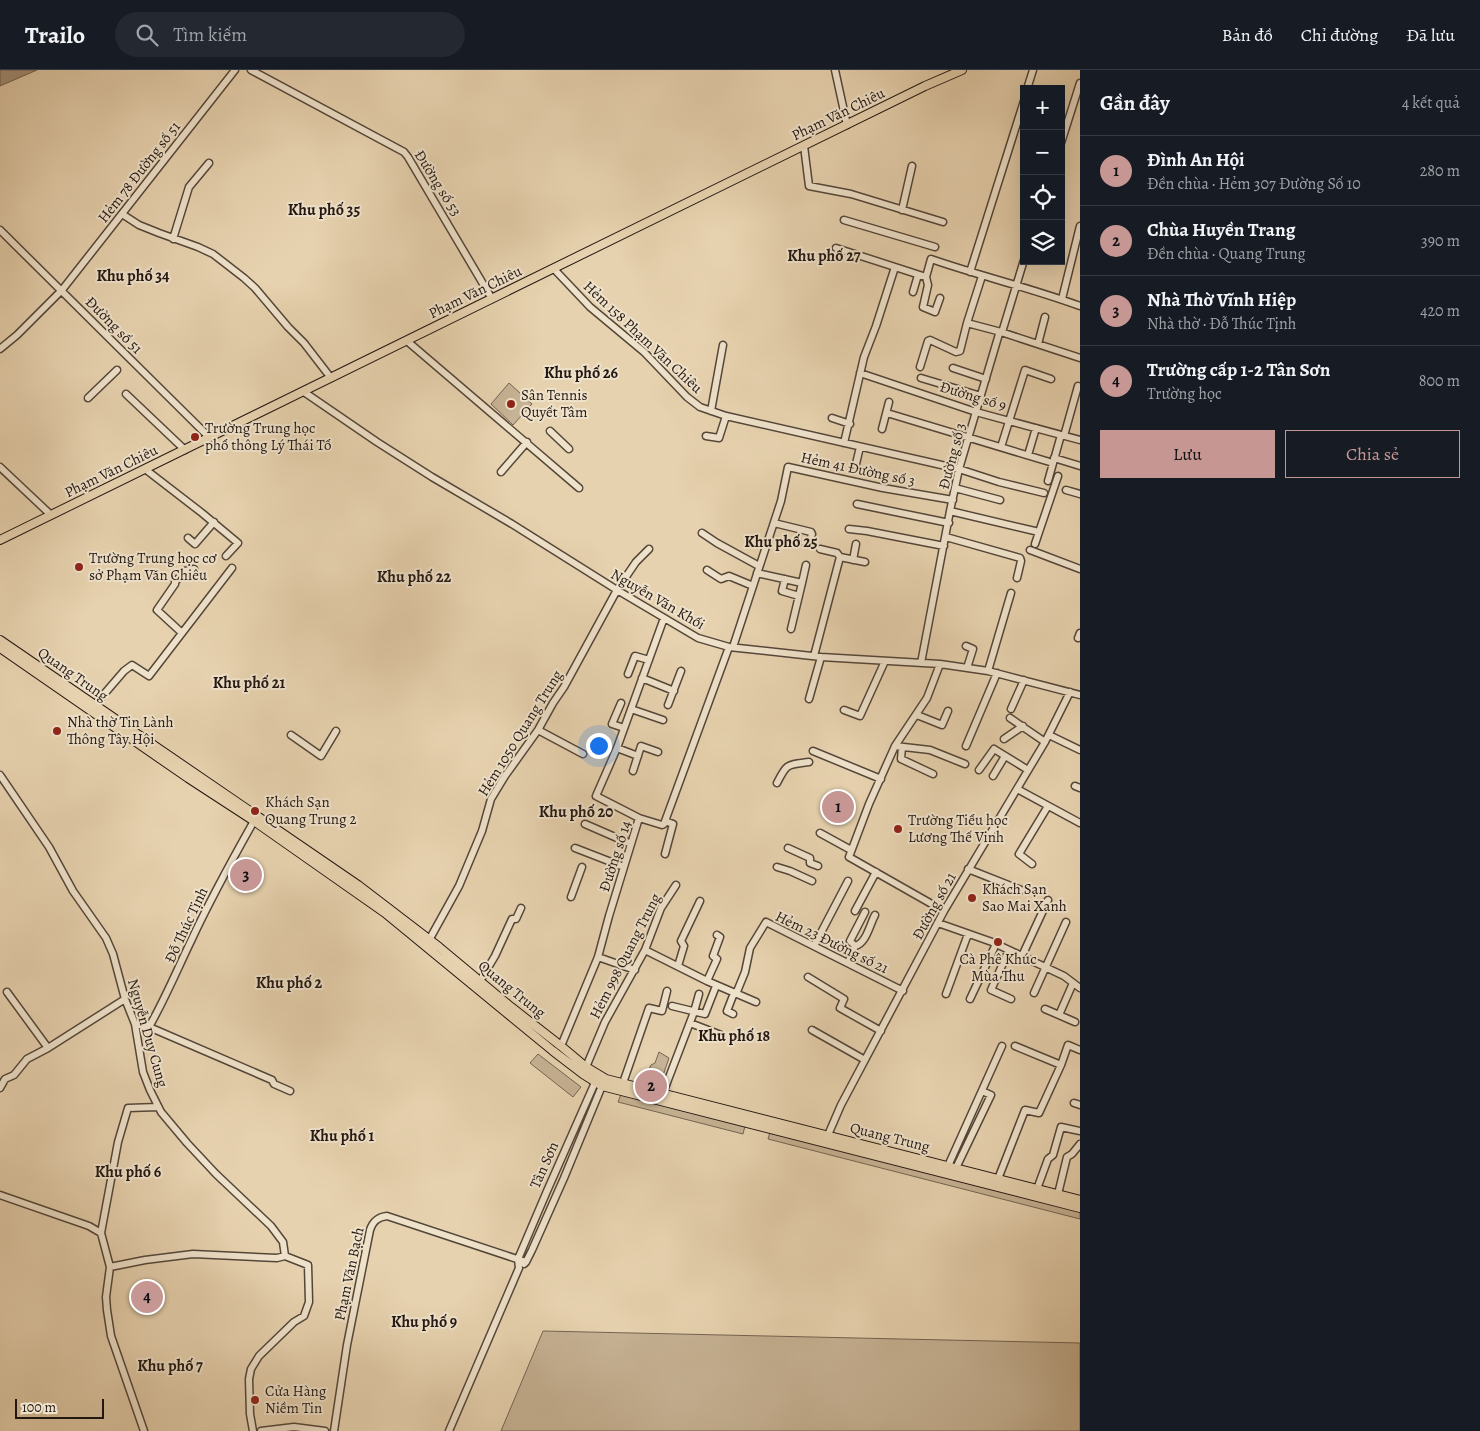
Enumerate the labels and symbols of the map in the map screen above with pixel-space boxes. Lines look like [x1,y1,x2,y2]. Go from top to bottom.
street label: Phạm Văn Chiêu [788,82,889,145]
street label: Hẻm 78 Đường số 51 [93,117,185,227]
street label: Đường số 53 [410,146,466,220]
district label: Khu phố 35 [288,199,360,221]
district label: Khu phố 27 [787,245,861,267]
street label: Phạm Văn Chiêu [425,260,526,323]
district label: Khu phố 34 [96,265,170,287]
street label: Hẻm 158 Phạm Văn Chiêu [579,276,708,398]
street label: Đường số 51 [81,292,147,358]
district label: Khu phố 26 [544,362,619,384]
street label: Đường số 9 [937,376,1009,416]
place label: Sân Tennis Quyết Tâm [521,385,588,422]
marker: Sân Tennis Quyết Tâm [505,398,517,410]
place label: Trường Trung học phổ thông Lý Thái Tổ [205,418,331,455]
street label: Đường số 3 [934,420,970,492]
marker: Trường Trung học phổ thông Lý Thái Tổ [189,431,201,443]
street label: Phạm Văn Chiêu [61,439,162,502]
street label: Hẻm 41 Đường số 3 [799,447,917,491]
district label: Khu phố 25 [744,531,818,553]
place label: Trường Trung học cơ sở Phạm Văn Chiêu [89,548,217,585]
marker: Trường Trung học cơ sở Phạm Văn Chiêu [73,561,85,573]
street label: Nguyễn Văn Khối [607,564,709,634]
district label: Khu phố 22 [377,566,451,588]
street label: Quang Trung [34,642,113,706]
street label: Hẻm 1050 Quang Trung [473,666,567,800]
district label: Khu phố 21 [213,672,285,694]
place label: Nhà thờ Tin Lành Thông Tây Hội [67,712,173,749]
marker: Nhà thờ Tin Lành Thông Tây Hội [51,725,63,737]
your location [586,733,612,759]
pin: 1 [822,788,854,826]
place label: Khách Sạn Quang Trung 2 [265,792,357,829]
district label: Khu phố 20 [539,801,613,823]
marker: Khách Sạn Quang Trung 2 [249,805,261,817]
place label: Trường Tiểu học Lương Thế Vinh [908,810,1008,847]
street label: Đường số 14 [594,818,636,894]
marker: Trường Tiểu học Lương Thế Vinh [892,823,904,835]
pin: 3 [230,856,262,894]
street label: Đường số 21 [907,869,961,943]
place label: Khách Sạn Sao Mai Xanh [982,879,1067,916]
street label: Đỗ Thúc Tịnh [160,884,212,966]
street label: Hẻm 998 Quang Trung [585,889,666,1022]
marker: Khách Sạn Sao Mai Xanh [966,892,978,904]
street label: Hẻm 23 Đường số 21 [772,906,892,978]
marker: Cà Phê Khúc Mùa Thu [992,936,1004,948]
place label: Cà Phê Khúc Mùa Thu [959,949,1037,986]
street label: Quang Trung [474,956,550,1023]
district label: Khu phố 2 [256,972,323,994]
street label: Nguyễn Duy Cung [123,976,173,1090]
district label: Khu phố 18 [698,1025,770,1047]
pin: 2 [635,1067,667,1105]
street label: Quang Trung [848,1117,932,1157]
district label: Khu phố 1 [310,1125,375,1147]
street label: Tân Sơn [525,1138,563,1192]
district label: Khu phố 6 [95,1161,162,1183]
street label: Phạm Văn Bạch [329,1225,369,1323]
pin: 4 [131,1278,163,1316]
district label: Khu phố 9 [391,1311,457,1333]
district label: Khu phố 7 [137,1355,203,1377]
place label: Cửa Hàng Niềm Tin [265,1381,327,1418]
marker: Cửa Hàng Niềm Tin [249,1394,261,1406]
scale bar [15,1396,104,1419]

